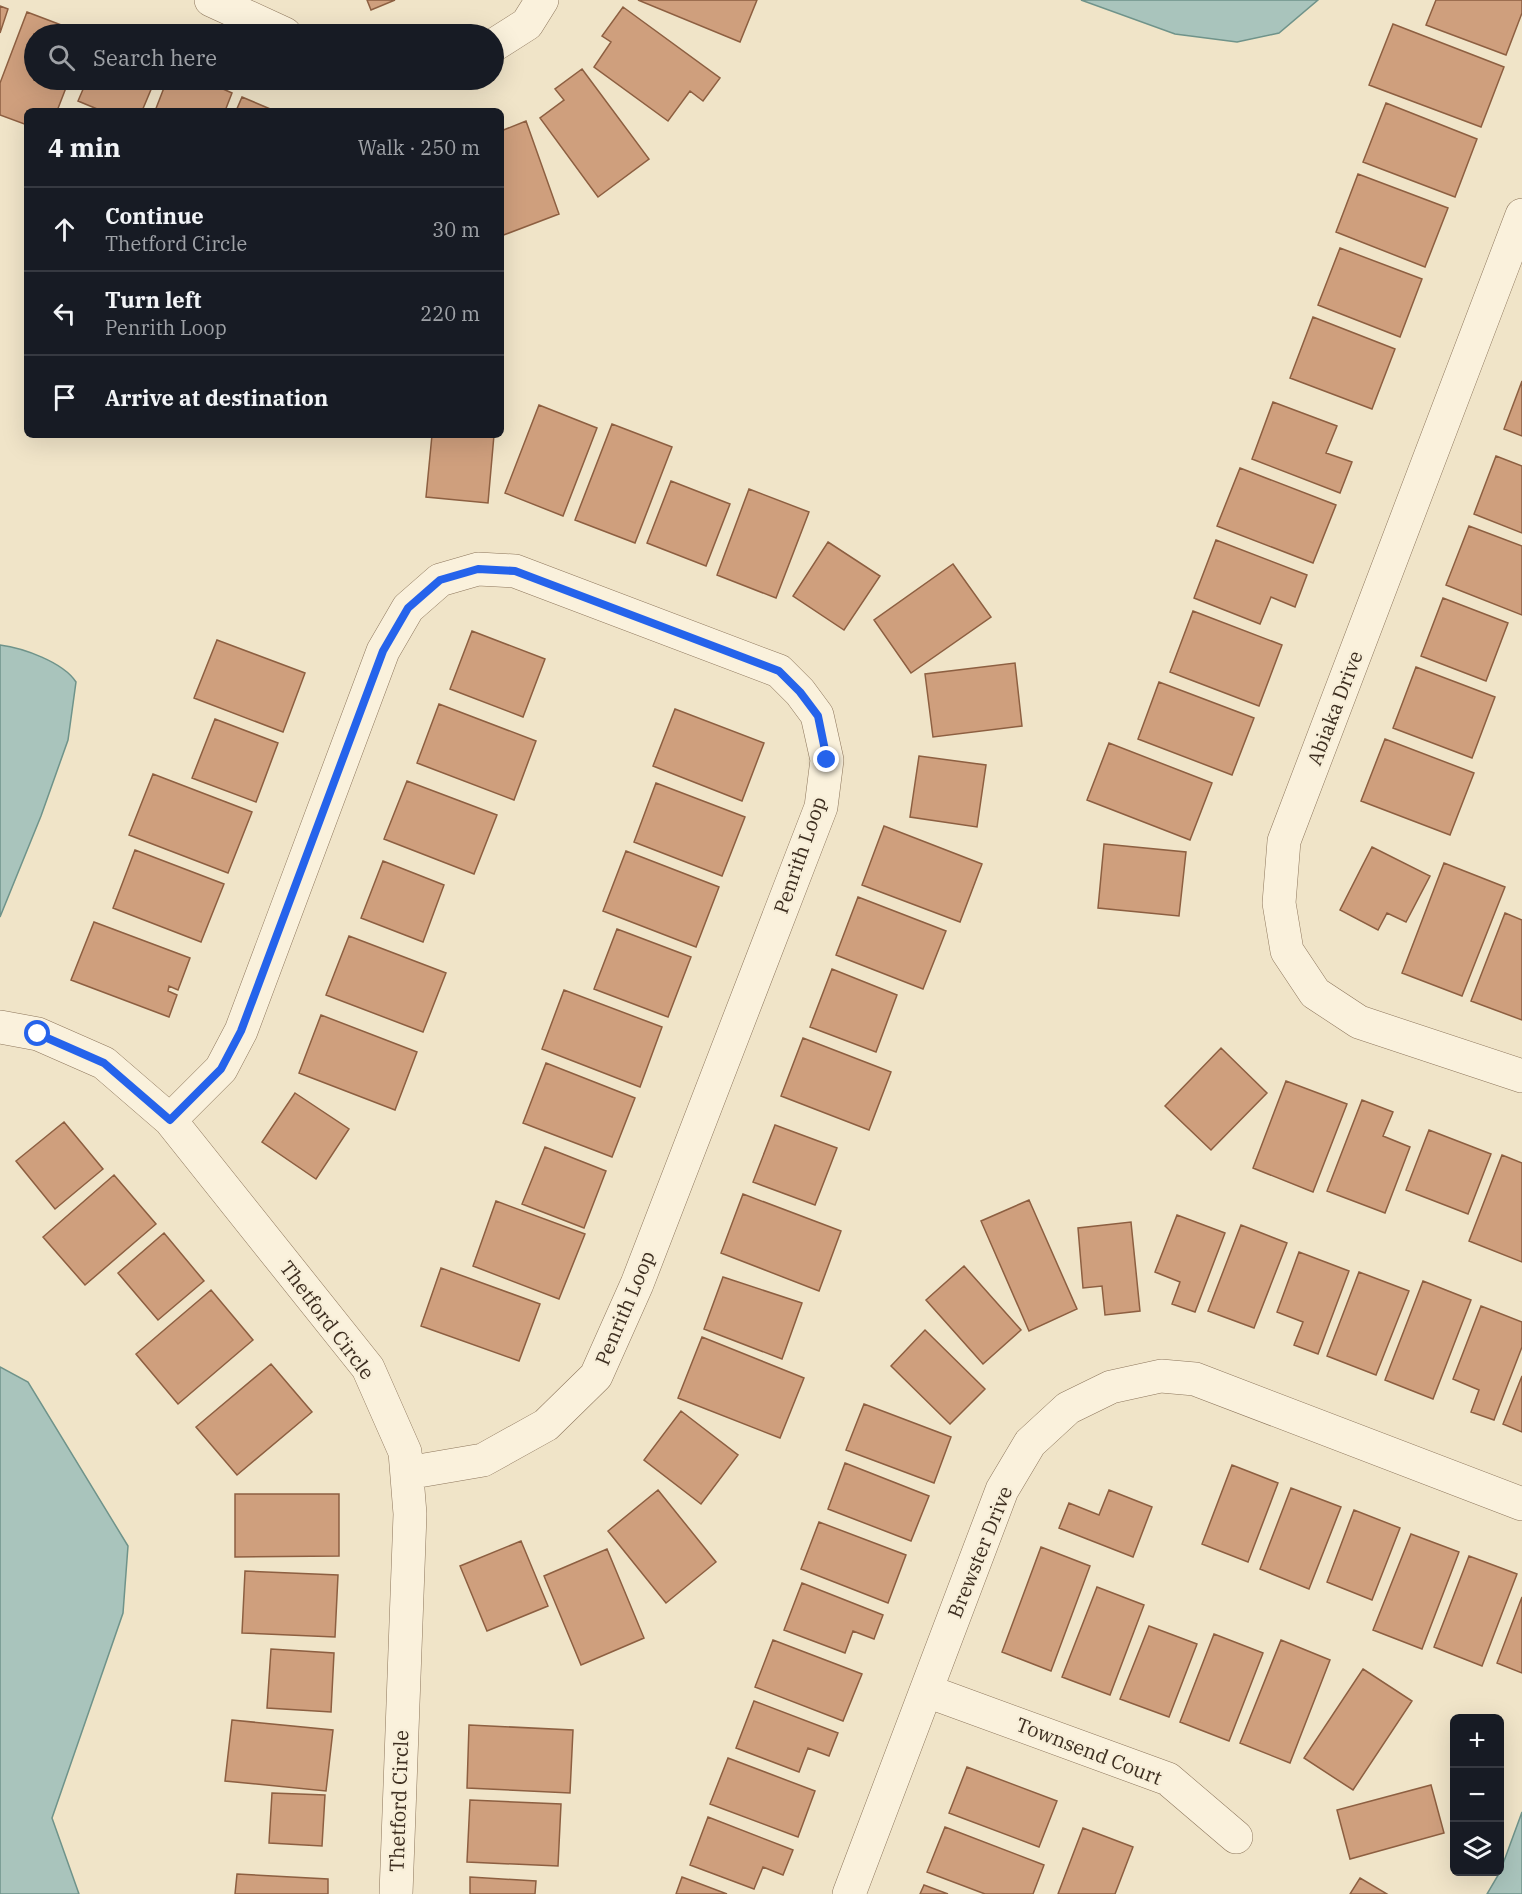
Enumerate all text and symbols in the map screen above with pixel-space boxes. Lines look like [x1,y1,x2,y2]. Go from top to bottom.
search box [24,24,504,90]
icon: search [45,41,78,74]
text: Search here [93,43,217,72]
text: 4 min [48,130,121,164]
text: Walk · 250 m [358,134,480,161]
text: Continue [105,201,204,230]
icon: ahead [48,213,81,246]
text: 30 m [432,216,480,243]
text: Thetford Circle [105,230,247,257]
text: Turn left [105,285,201,314]
icon: left [48,297,81,330]
text: 220 m [420,300,480,327]
text: Penrith Loop [105,314,227,341]
icon: arrive [48,381,81,414]
text: Arrive at destination [105,383,328,412]
street label: Abiaka Drive [1300,647,1369,769]
route end [813,746,839,772]
street label: Penrith Loop [767,793,832,917]
route start [24,1020,50,1046]
street label: Penrith Loop [588,1246,661,1369]
street label: Thetford Circle [274,1255,381,1385]
street label: Brewster Drive [941,1482,1018,1622]
street label: Townsend Court [1012,1710,1166,1791]
map controls [1450,1714,1504,1876]
button: + [1450,1714,1504,1768]
street label: Thetford Circle [383,1729,414,1872]
button: − [1450,1768,1504,1822]
button: layers [1450,1822,1504,1876]

